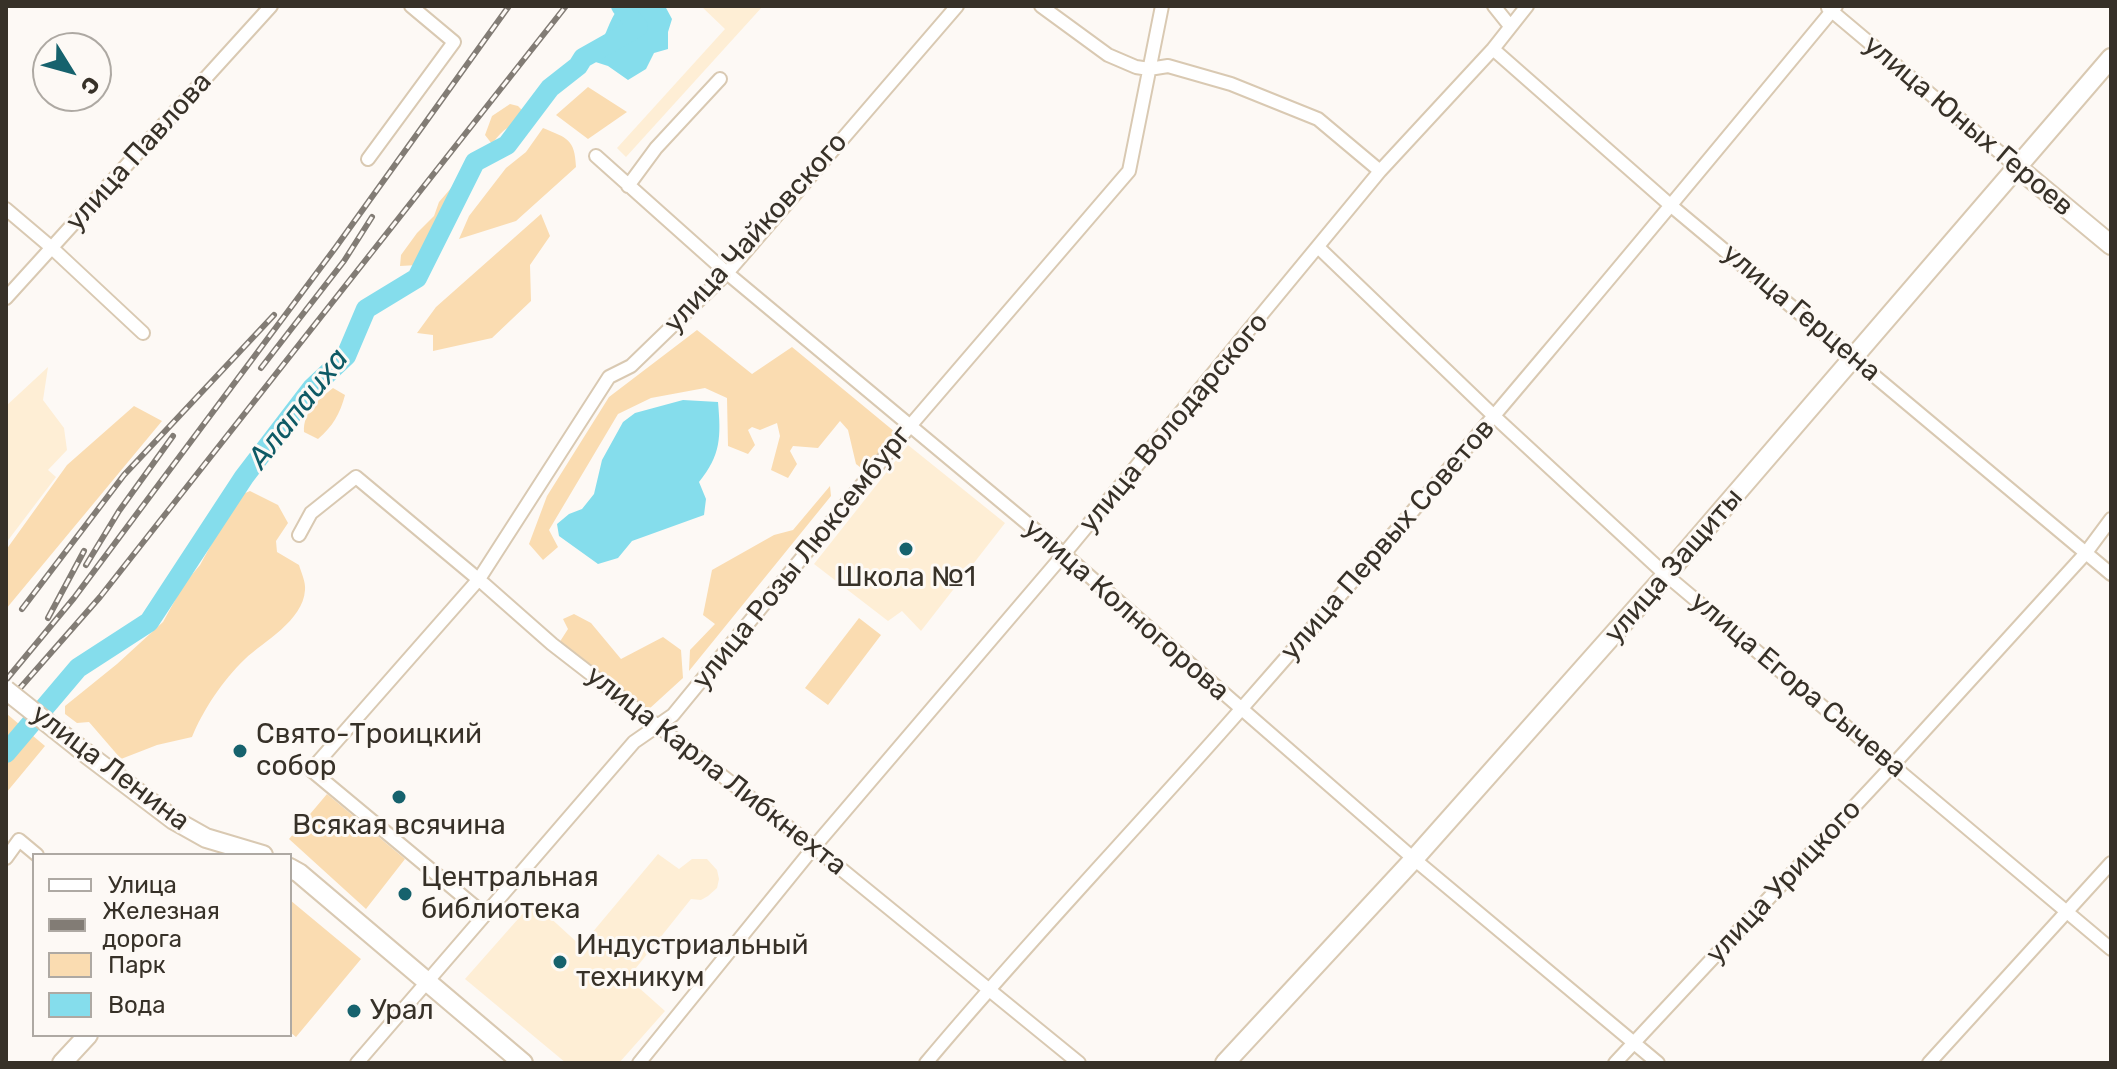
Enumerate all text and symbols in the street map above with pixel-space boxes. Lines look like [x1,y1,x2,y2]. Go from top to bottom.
street label: улица Юных Героев [1856,28,2080,224]
north arrow [32,32,112,112]
street label: улица Павлова [59,66,219,238]
text: С [75,71,105,100]
street label: улица Чайковского [657,126,855,340]
street label: улица Герцена [1715,237,1887,389]
street label: улица Володарского [1072,306,1276,540]
water label: Алапаиха [241,342,357,476]
street label: улица Первых Советов [1274,412,1502,668]
street label: улица Розы Люксембург [685,419,919,697]
street label: улица Защиты [1598,482,1750,650]
street label: улица Колногорова [1016,512,1236,708]
marker: Школа №1 [897,540,915,558]
place label: Школа №1 [836,561,976,595]
street label: улица Егора Сычева [1683,585,1913,785]
street label: улица Карла Либкнехта [579,659,853,883]
street label: улица Ленина [24,698,196,838]
place label: Свято-Троицкий собор [256,718,482,784]
marker: Свято-Троицкий собор [231,742,249,760]
marker: Всякая всячина [390,788,408,806]
street label: улица Урицкого [1699,793,1869,971]
place label: Всякая всячина [292,809,506,843]
legend [32,853,292,1037]
place label: Центральная библиотека [421,861,599,927]
text: Улица [108,871,177,899]
marker: Центральная библиотека [396,885,414,903]
text: Железная дорога [102,897,220,953]
place label: Индустриальный техникум [576,929,809,995]
text: Парк [108,951,166,979]
marker: Индустриальный техникум [551,953,569,971]
text: Вода [108,991,165,1019]
place label: Урал [370,994,434,1028]
marker: Урал [345,1002,363,1020]

